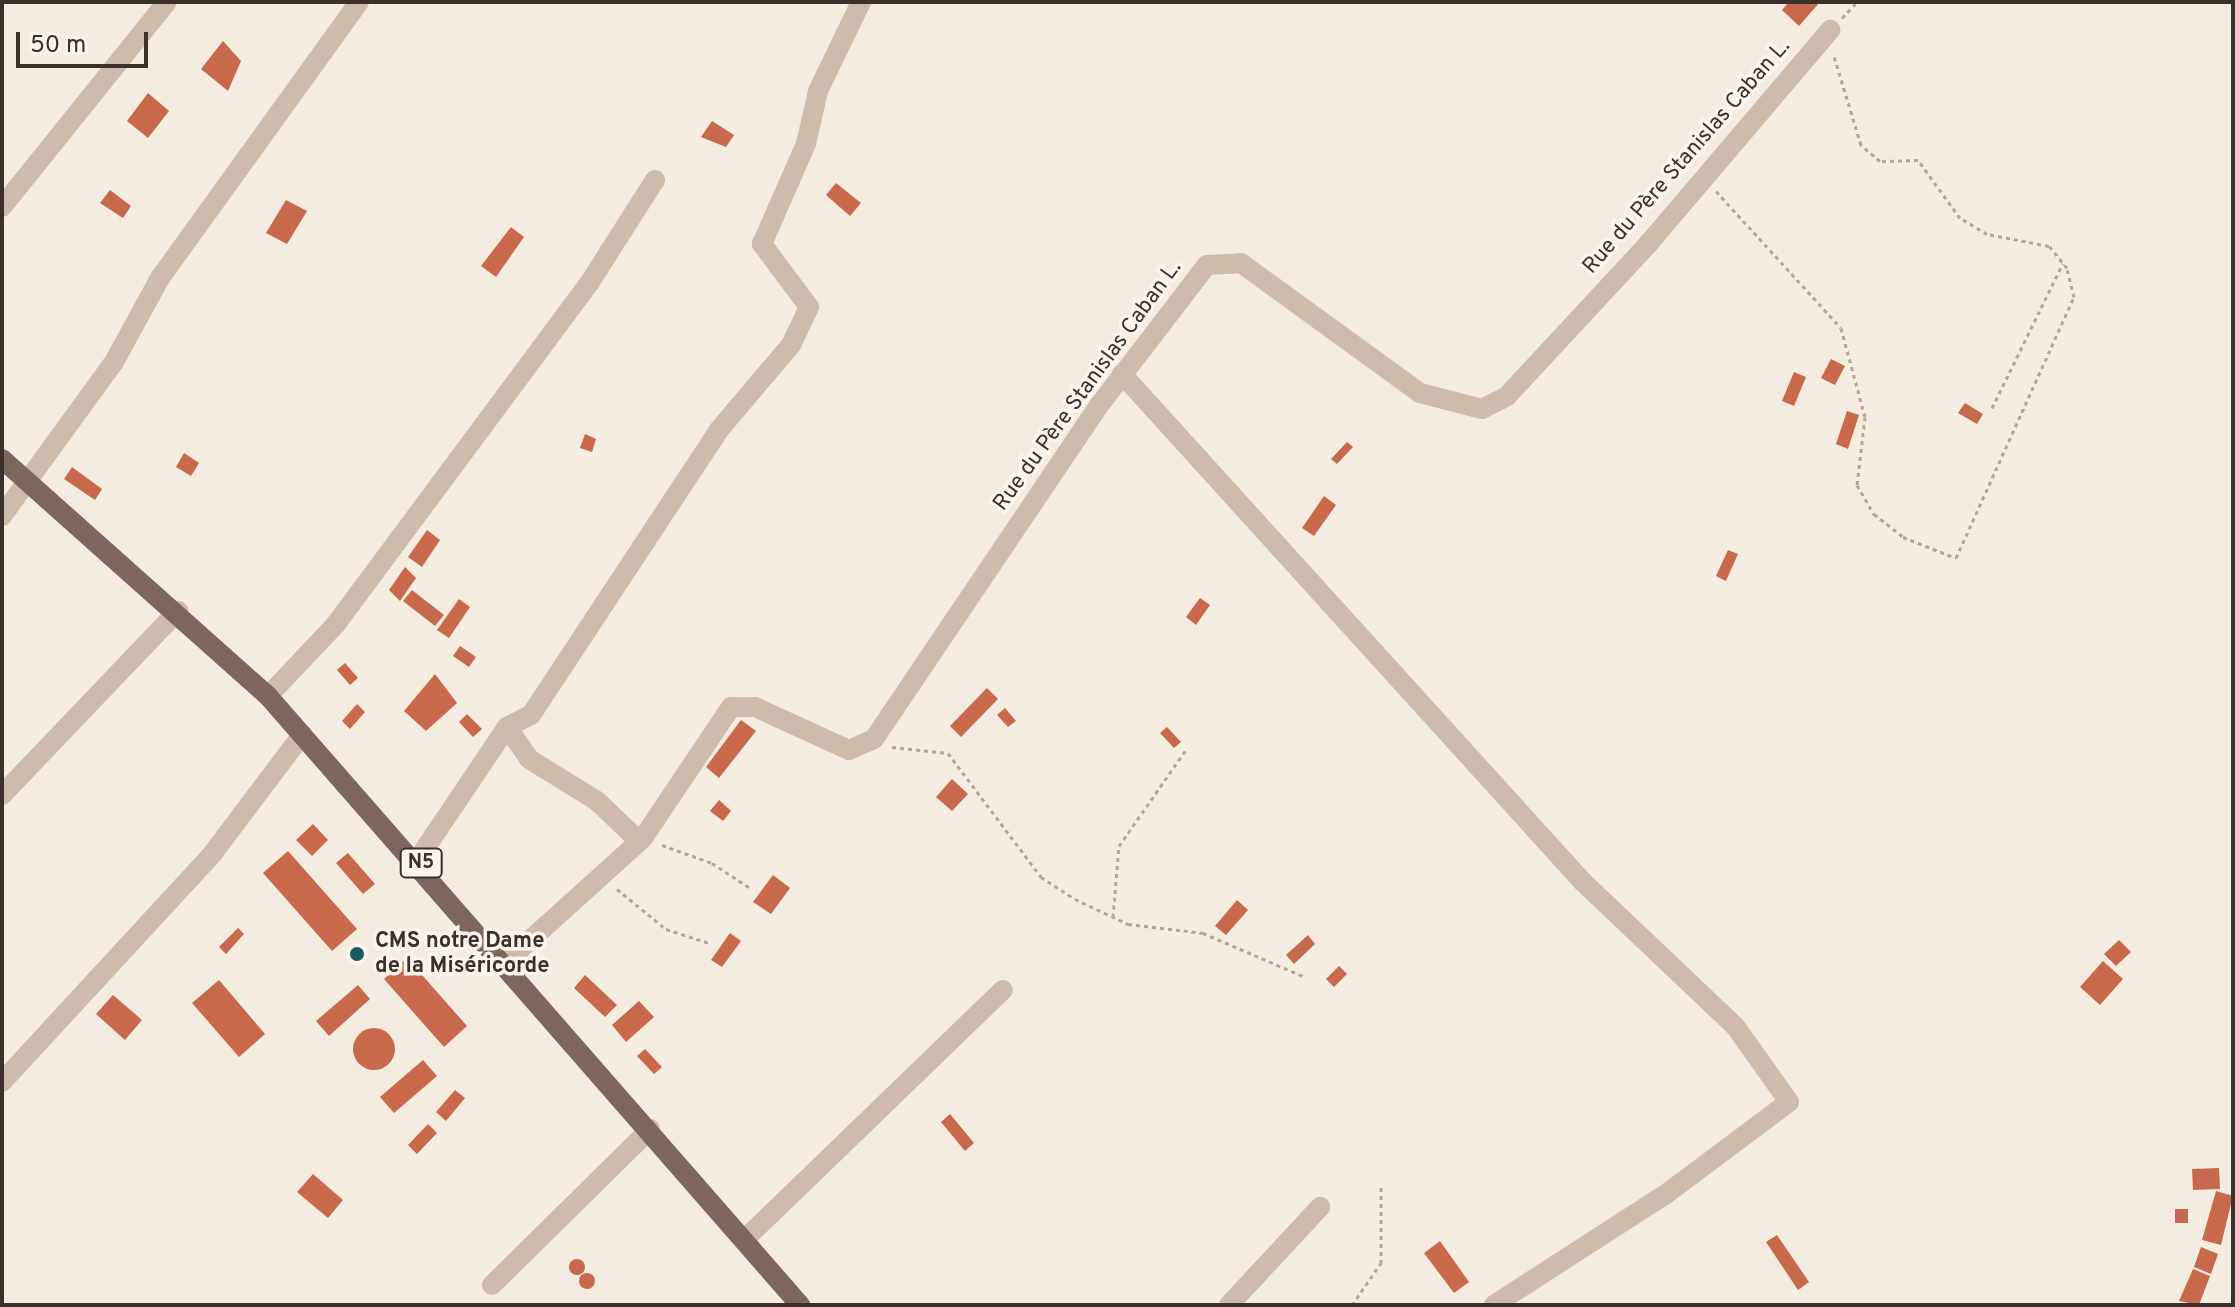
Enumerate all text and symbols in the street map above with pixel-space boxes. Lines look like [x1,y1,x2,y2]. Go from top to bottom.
scale bar [20,16,152,66]
text: 50 m [30,31,86,61]
street label: Rue du Père Stanislas Caban L. [1578,34,1796,280]
street label: Rue du Père Stanislas Caban L. [988,256,1188,516]
road number: N5 [399,847,443,879]
place label: CMS notre Dame de la Miséricorde [375,928,549,980]
marker: CMS notre Dame de la Miséricorde [346,943,368,965]

